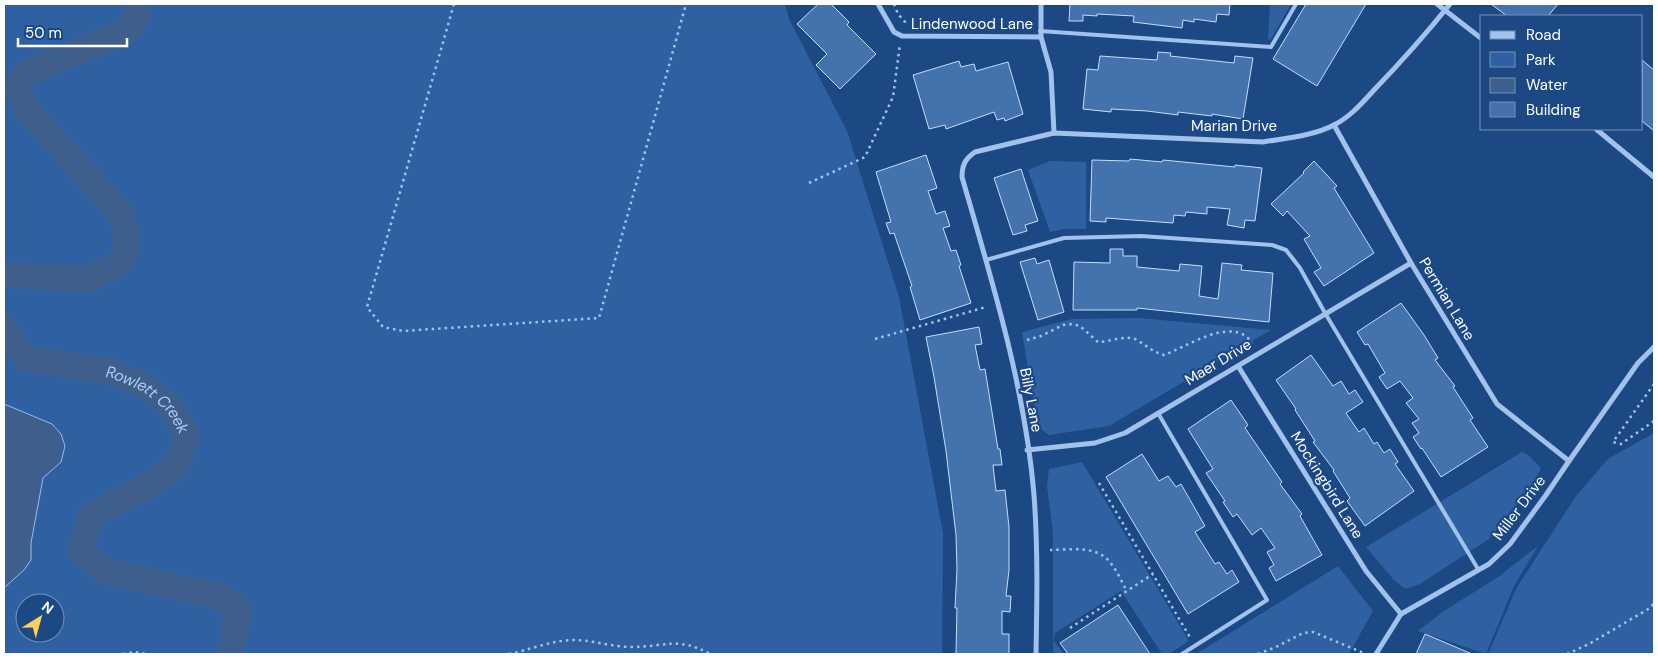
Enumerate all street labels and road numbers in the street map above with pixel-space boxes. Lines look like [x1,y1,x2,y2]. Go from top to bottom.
street label: Lindenwood Lane [911,14,1033,34]
street label: Marian Drive [1191,116,1277,136]
street label: Permian Lane [1414,254,1480,344]
street label: Maer Drive [1181,334,1255,390]
street label: Billy Lane [1015,366,1047,434]
street label: Mockingbird Lane [1286,428,1368,542]
street label: Miller Drive [1488,471,1550,545]

